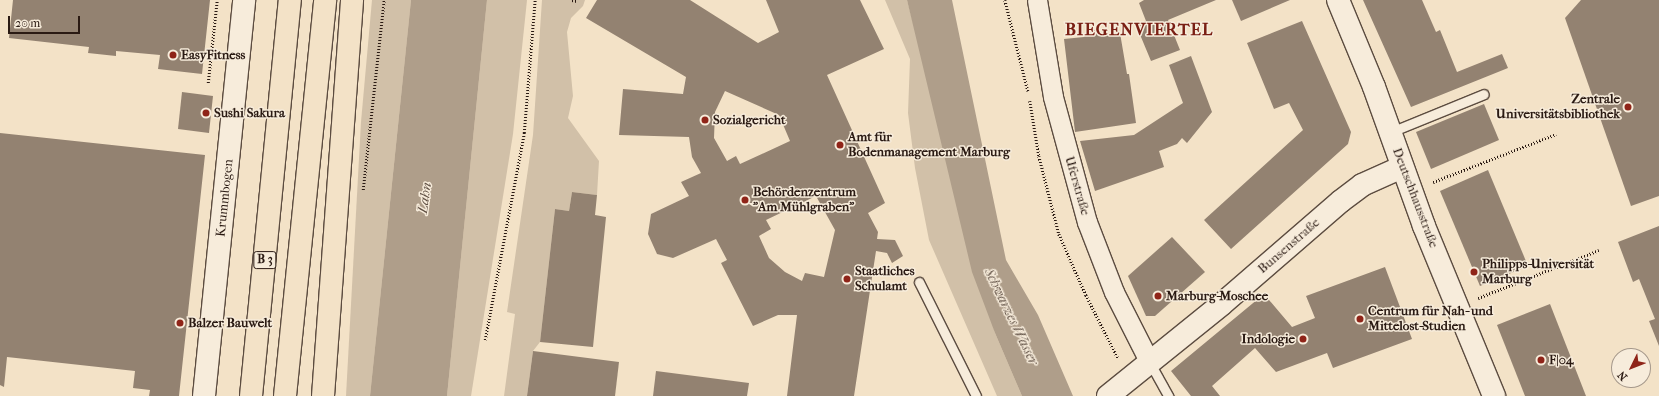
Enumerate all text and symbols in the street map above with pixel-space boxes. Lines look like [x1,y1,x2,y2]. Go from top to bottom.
scale bar [10,8,82,34]
text: 20 m [15,16,40,30]
district label: BIEGENVIERTEL [1065,20,1213,40]
place label: EasyFitness [181,47,245,63]
marker: EasyFitness [168,50,178,60]
place label: Zentrale Universitätsbibliothek [1496,92,1620,123]
marker: Zentrale Universitätsbibliothek [1623,102,1633,112]
place label: Sushi Sakura [214,105,285,121]
marker: Sushi Sakura [201,108,211,118]
place label: Sozialgericht [713,112,786,128]
marker: Sozialgericht [700,115,710,125]
place label: Amt für Bodenmanagement Marburg [848,130,1010,161]
marker: Amt für Bodenmanagement Marburg [835,140,845,150]
street label: Deutschhausstraße [1389,146,1441,250]
street label: Uferstraße [1061,155,1093,217]
street label: Krummbogen [213,158,237,238]
water label: Lahn [415,181,435,215]
place label: Behördenzentrum "Am Mühlgraben" [753,185,856,216]
marker: Behördenzentrum "Am Mühlgraben" [740,195,750,205]
street label: Bunsenstraße [1255,215,1323,277]
road number: B 3 [253,250,277,270]
place label: Philipps-Universität Marburg [1482,257,1594,288]
place label: Staatliches Schulamt [855,264,915,295]
water label: Schwarzes Wasser [980,266,1042,368]
marker: Philipps-Universität Marburg [1469,267,1479,277]
marker: Staatliches Schulamt [842,274,852,284]
place label: Marburg-Moschee [1166,288,1268,304]
marker: Marburg-Moschee [1153,291,1163,301]
place label: Centrum für Nah- und Mittelost-Studien [1368,304,1493,335]
marker: Centrum für Nah- und Mittelost-Studien [1355,314,1365,324]
place label: Balzer Bauwelt [188,315,272,331]
marker: Balzer Bauwelt [175,318,185,328]
place label: Indologie [1242,331,1295,347]
marker: Indologie [1298,334,1308,344]
north arrow [1611,348,1651,388]
place label: F|04 [1549,352,1573,368]
marker: F|04 [1536,355,1546,365]
text: N [1615,368,1630,383]

